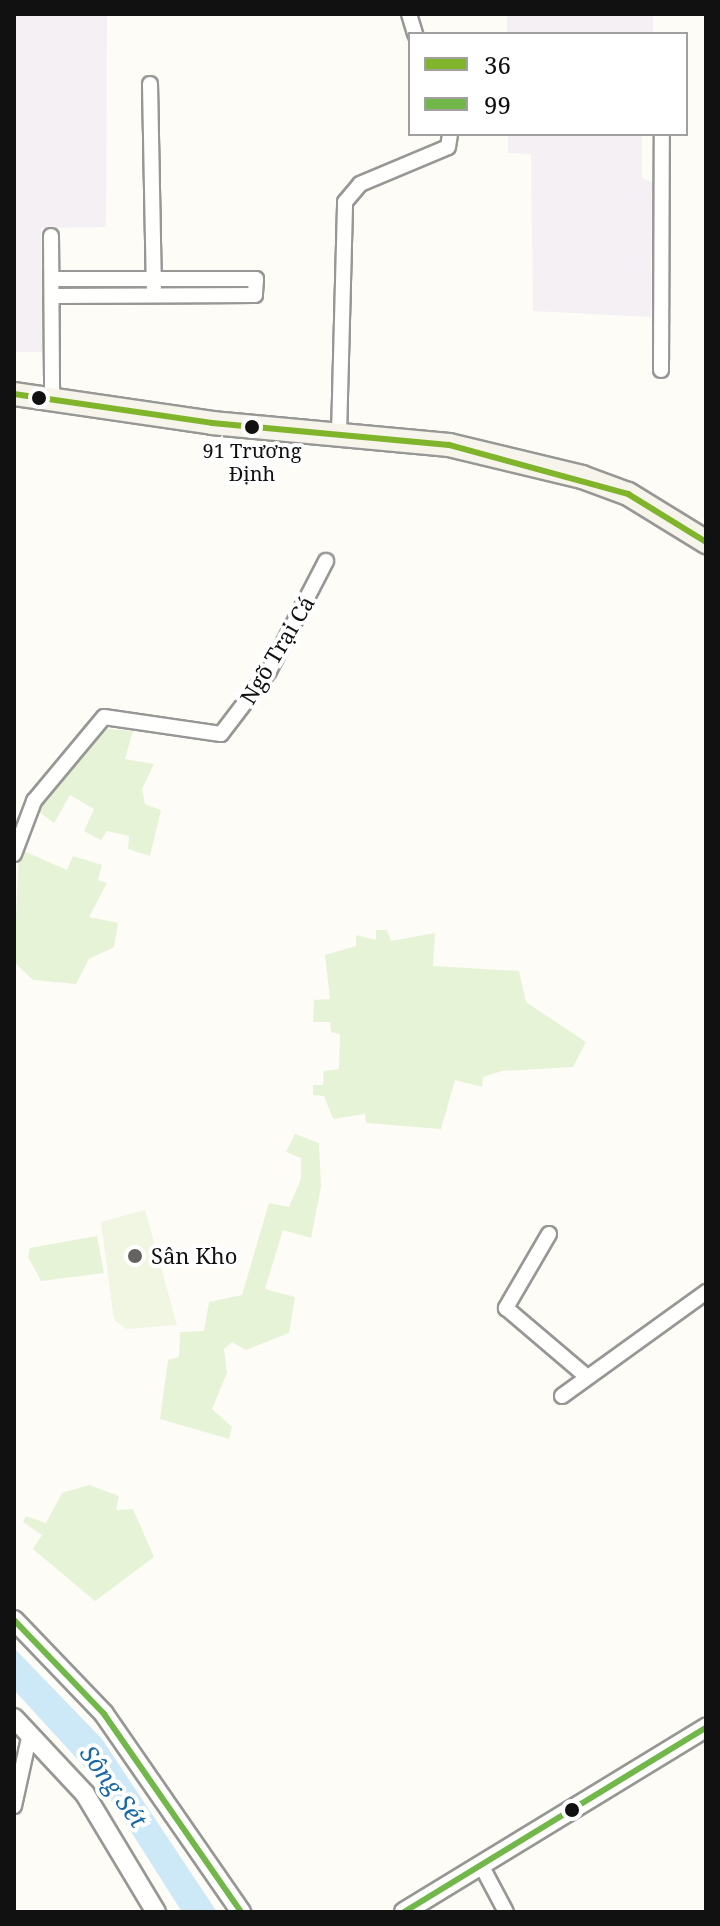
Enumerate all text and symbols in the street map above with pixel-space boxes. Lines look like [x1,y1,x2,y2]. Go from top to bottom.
legend [408,32,688,136]
text: 36 [484,48,511,81]
text: 99 [484,88,511,121]
unlabelled marker [31,390,47,406]
marker: 91 Trương Định [244,419,260,435]
place label: 91 Trương Định [203,438,301,485]
street label: Ngõ Trại Cá [234,591,320,709]
place label: Sân Kho [151,1243,237,1269]
marker: Sân Kho [126,1247,144,1265]
water label: Sông Sét [75,1739,153,1833]
unlabelled marker [564,1802,580,1818]

